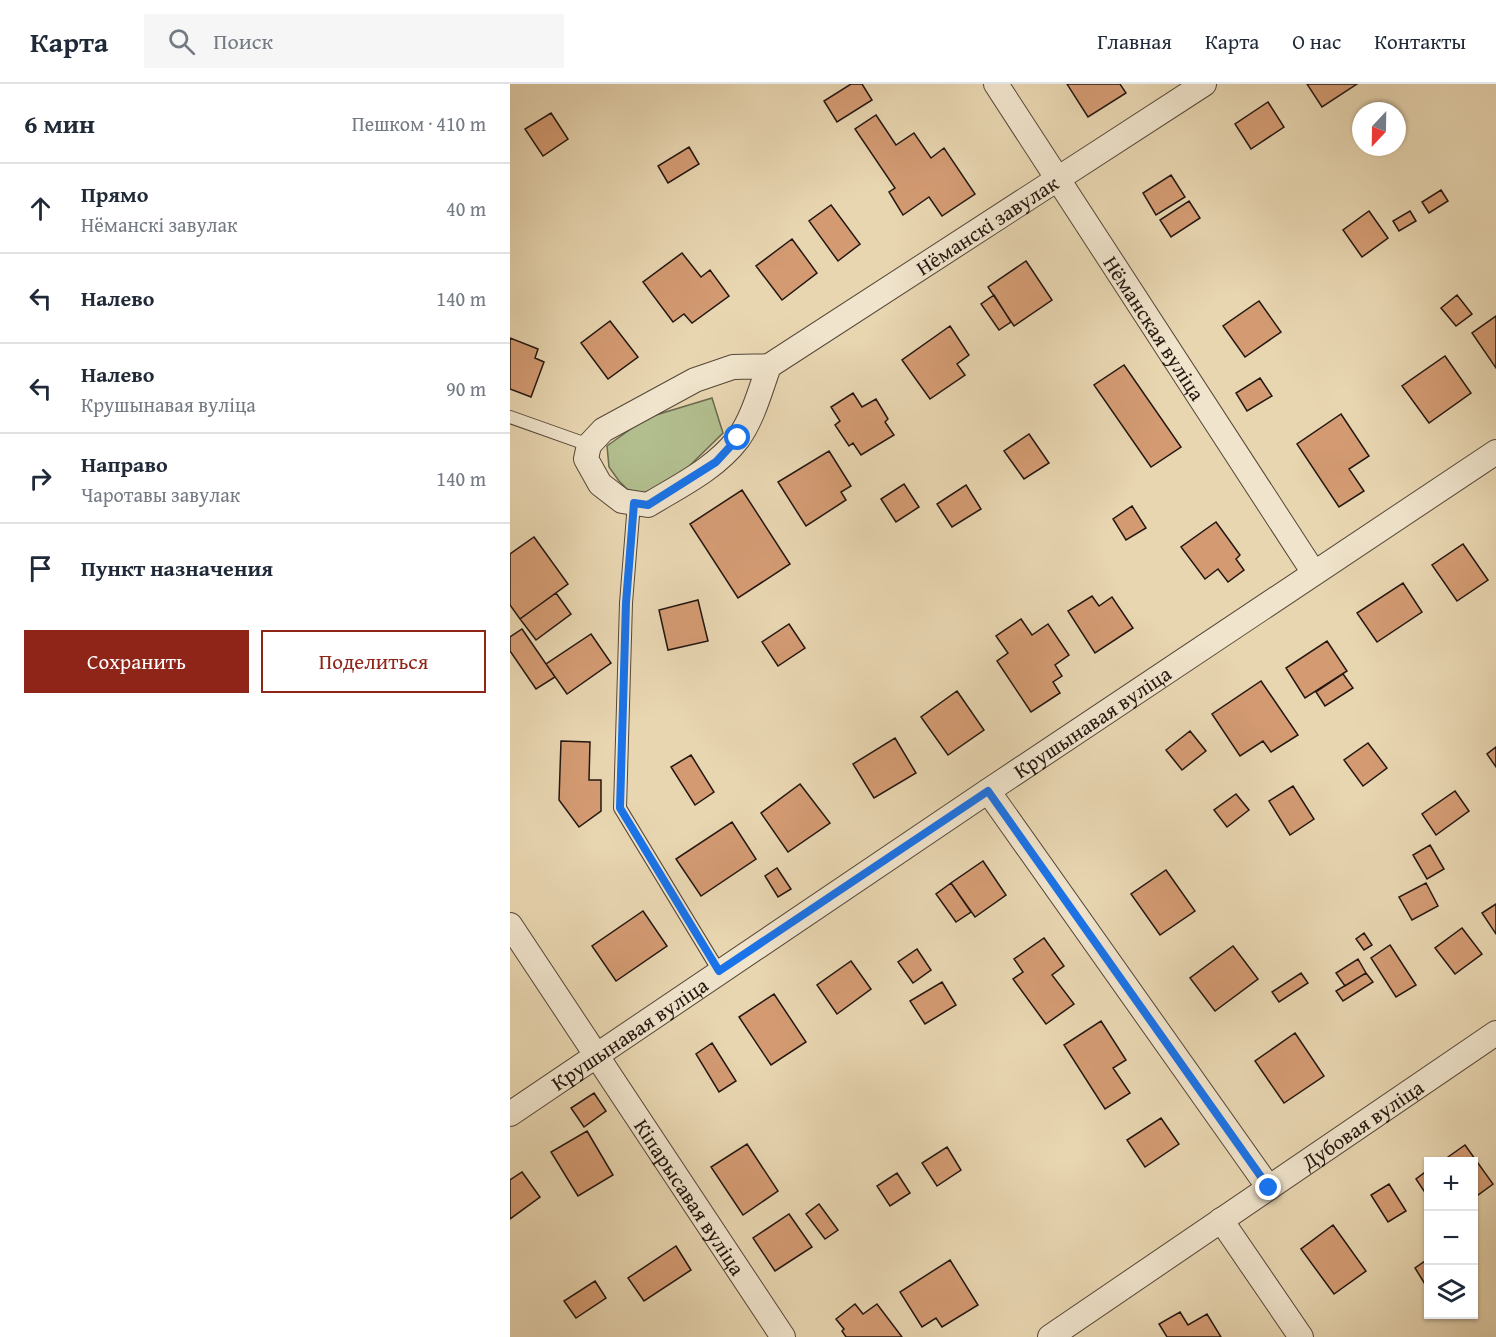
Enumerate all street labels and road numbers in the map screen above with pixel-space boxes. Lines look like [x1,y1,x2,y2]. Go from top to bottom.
street label: Нёманскі завулак [909,167,1064,283]
street label: Нёманская вуліца [1096,250,1213,406]
street label: Крушынавая вуліца [1007,658,1177,785]
street label: Крушынавая вуліца [545,969,714,1098]
street label: Дубовая вуліца [1294,1071,1430,1177]
street label: Кіпарысавая вуліца [627,1112,753,1281]

